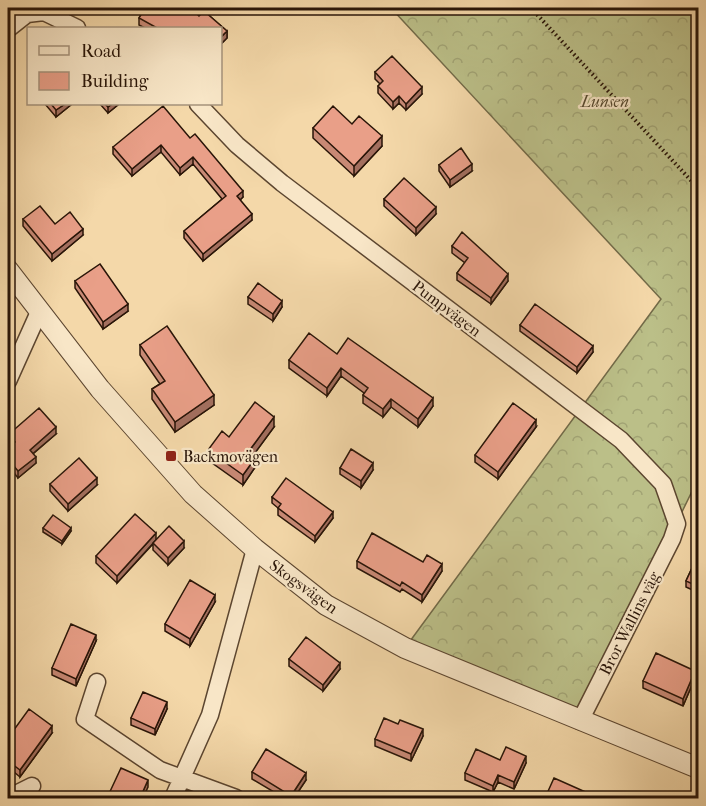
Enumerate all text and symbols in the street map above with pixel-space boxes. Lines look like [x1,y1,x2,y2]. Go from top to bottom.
legend [27,27,222,105]
text: Road [81,41,121,62]
text: Building [81,71,149,92]
park label: Lunsen [580,92,629,111]
street label: Pumpvägen [408,276,485,341]
place label: Backmovägen [183,447,279,466]
marker: Backmovägen [164,449,178,463]
street label: Skogsvägen [266,555,342,618]
street label: Bror Wallins väg [595,568,664,678]

